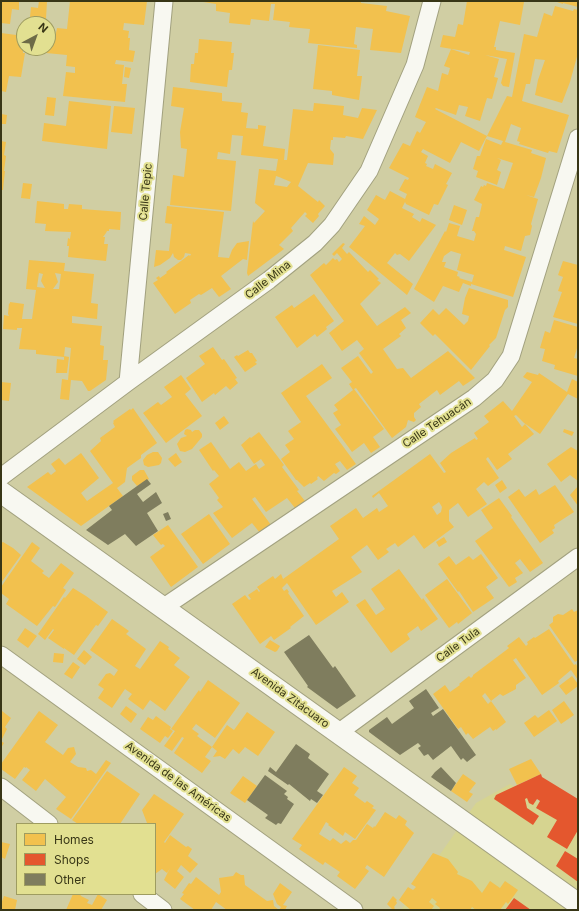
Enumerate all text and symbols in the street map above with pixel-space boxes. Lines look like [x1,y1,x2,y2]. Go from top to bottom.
north arrow [16,16,56,56]
text: N [35,20,51,36]
street label: Calle Tepic [137,163,155,221]
street label: Calle Mina [243,258,293,302]
street label: Calle Tehuacán [400,395,474,451]
street label: Calle Tula [434,625,482,665]
street label: Avenida Zitácuaro [248,665,332,731]
street label: Avenida de las Américas [123,739,233,825]
legend [16,823,156,895]
text: Homes [54,832,94,847]
text: Shops [54,852,90,867]
text: Other [54,872,86,887]

